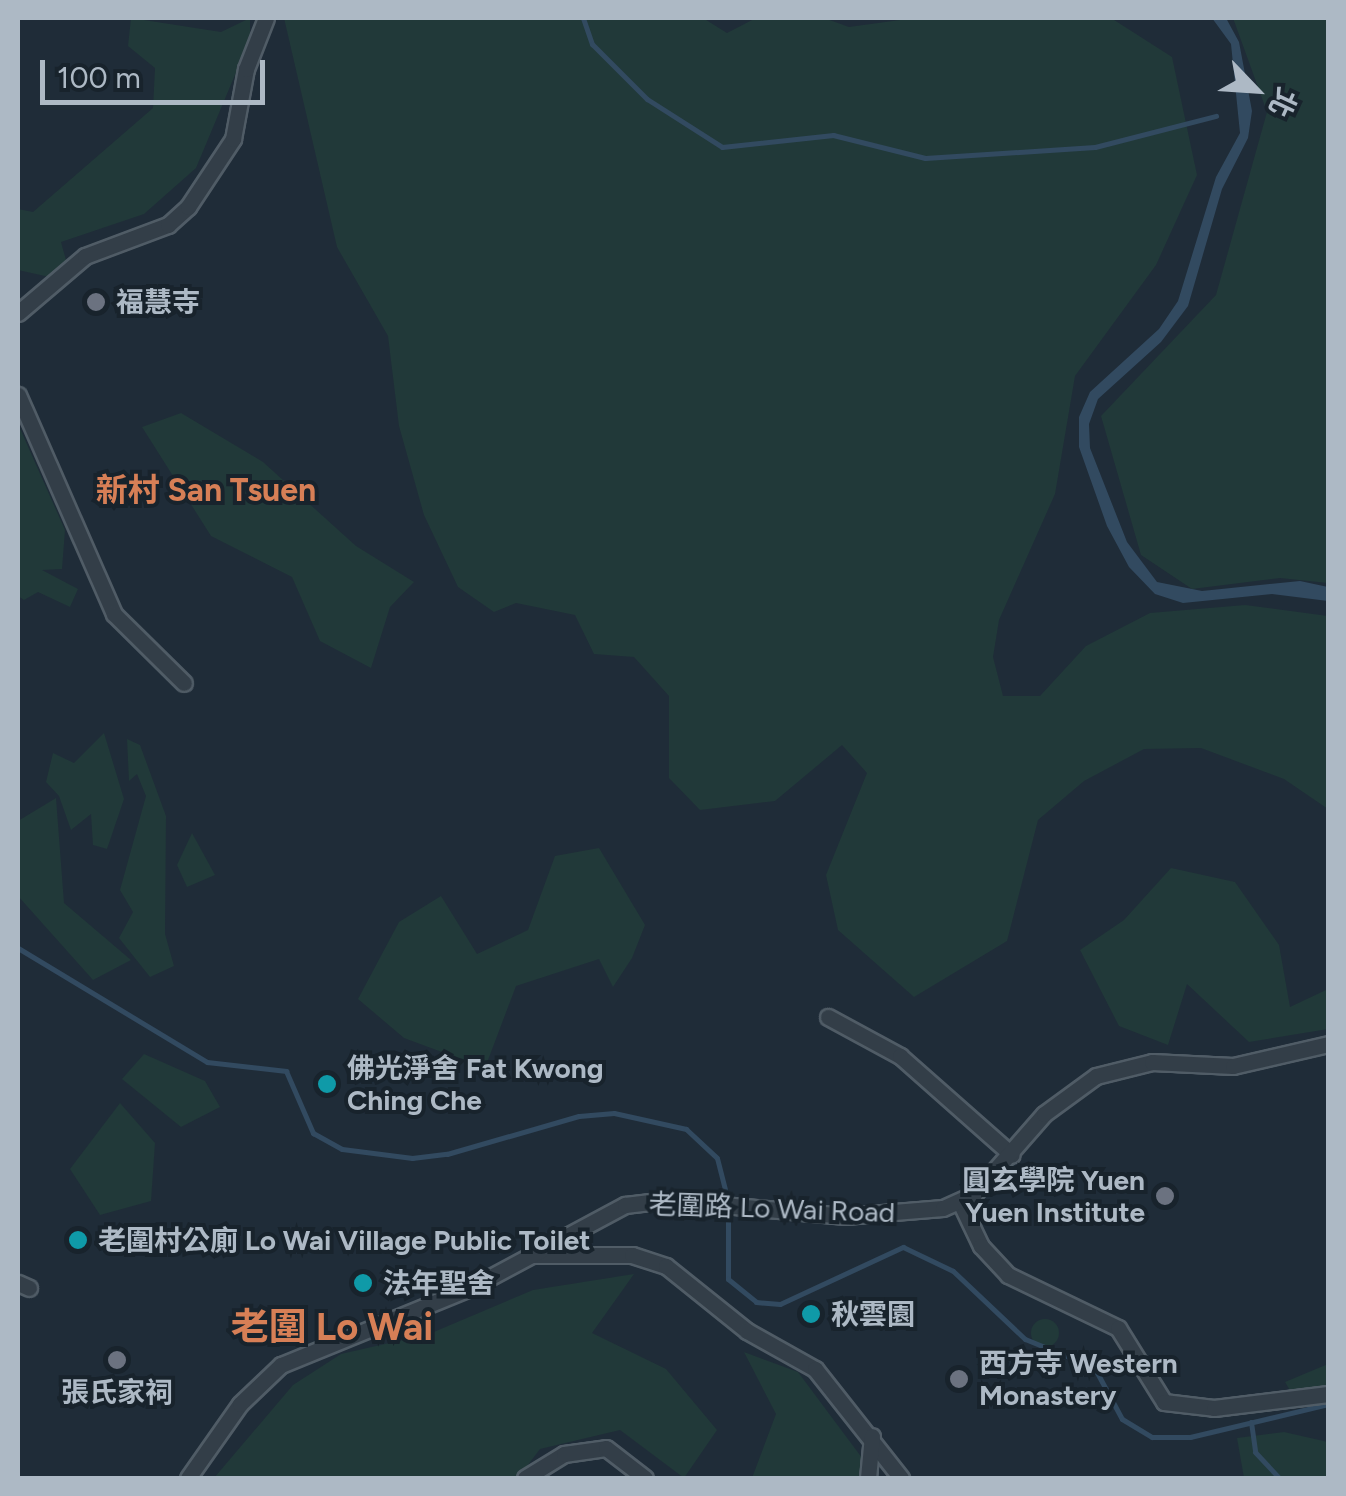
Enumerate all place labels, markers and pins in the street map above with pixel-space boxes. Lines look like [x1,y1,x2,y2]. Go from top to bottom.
place label: 福慧寺 [116,285,200,319]
marker: 福慧寺 [85,291,107,313]
place label: 佛光淨舍 Fat Kwong Ching Che [347,1051,604,1117]
marker: 佛光淨舍 Fat Kwong Ching Che [316,1073,338,1095]
place label: 圓玄學院 Yuen Yuen Institute [962,1163,1145,1229]
marker: 圓玄學院 Yuen Yuen Institute [1154,1185,1176,1207]
place label: 老圍村公廁 Lo Wai Village Public Toilet [98,1223,591,1257]
marker: 老圍村公廁 Lo Wai Village Public Toilet [67,1229,89,1251]
place label: 法年聖舍 [383,1266,495,1300]
marker: 法年聖舍 [352,1272,374,1294]
place label: 秋雲園 [831,1297,915,1331]
marker: 秋雲園 [800,1303,822,1325]
place label: 西方寺 Western Monastery [979,1346,1178,1412]
marker: 張氏家祠 [106,1349,128,1371]
marker: 西方寺 Western Monastery [948,1368,970,1390]
place label: 張氏家祠 [61,1375,173,1409]

